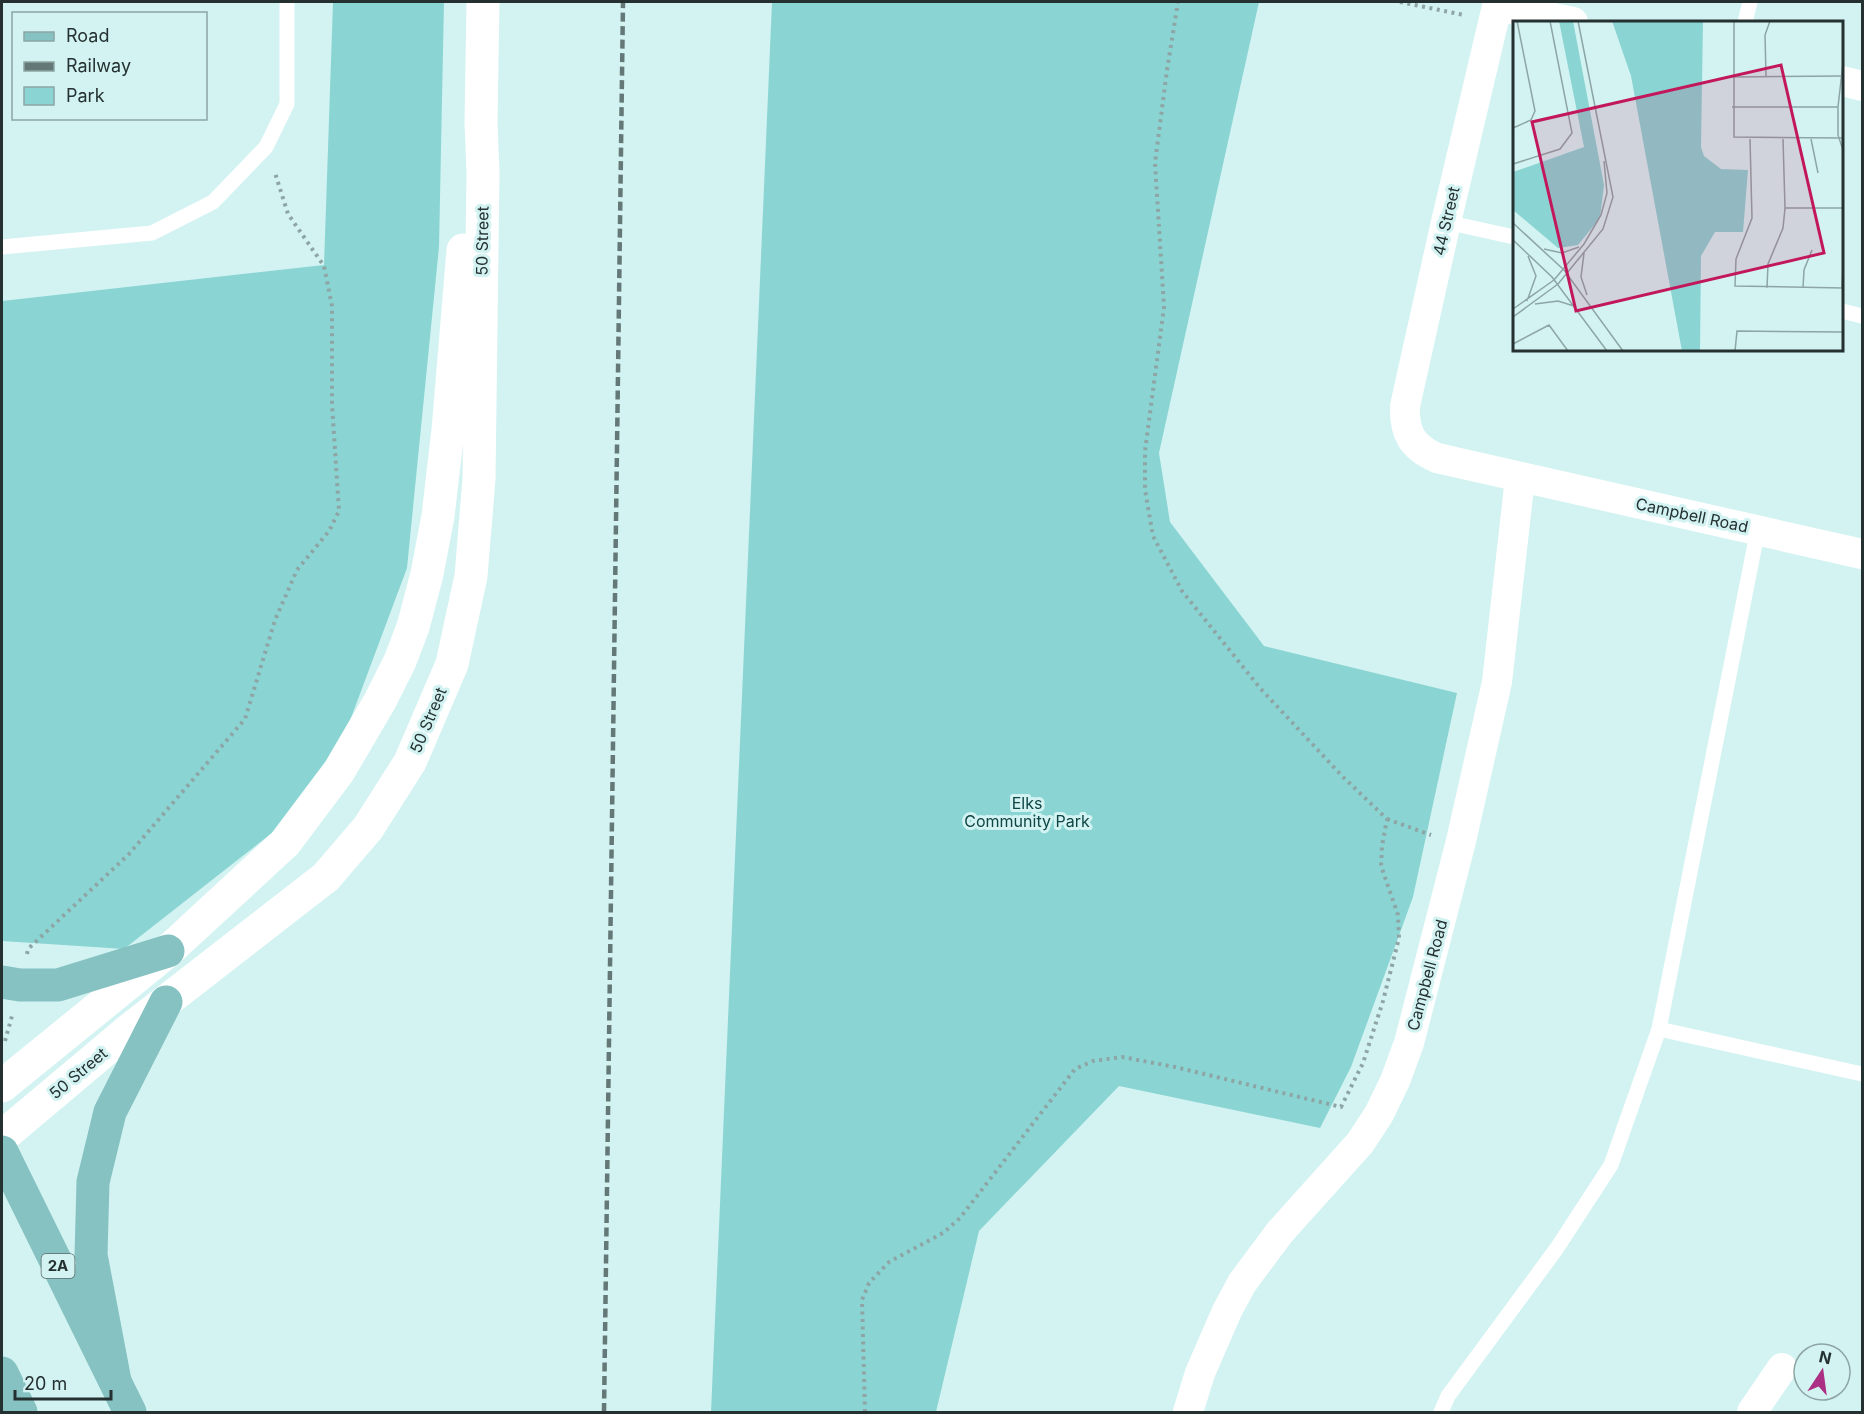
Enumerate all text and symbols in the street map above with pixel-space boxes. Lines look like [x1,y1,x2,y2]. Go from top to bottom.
legend [12,12,207,120]
inset map [1513,21,1843,351]
text: Road [66,25,109,46]
text: Railway [66,55,131,76]
text: Park [66,85,105,106]
street label: 44 Street [1428,184,1464,258]
street label: 50 Street [471,206,493,276]
street label: Campbell Road [1634,493,1750,537]
street label: 50 Street [405,684,451,756]
park label: Elks Community Park [964,793,1090,831]
street label: Campbell Road [1403,917,1451,1033]
street label: 50 Street [45,1043,111,1103]
road number: 2A [42,1254,74,1278]
north arrow [1792,1342,1852,1402]
text: N [1817,1346,1834,1369]
scale bar [15,1363,111,1401]
text: 20 m [24,1373,67,1394]

